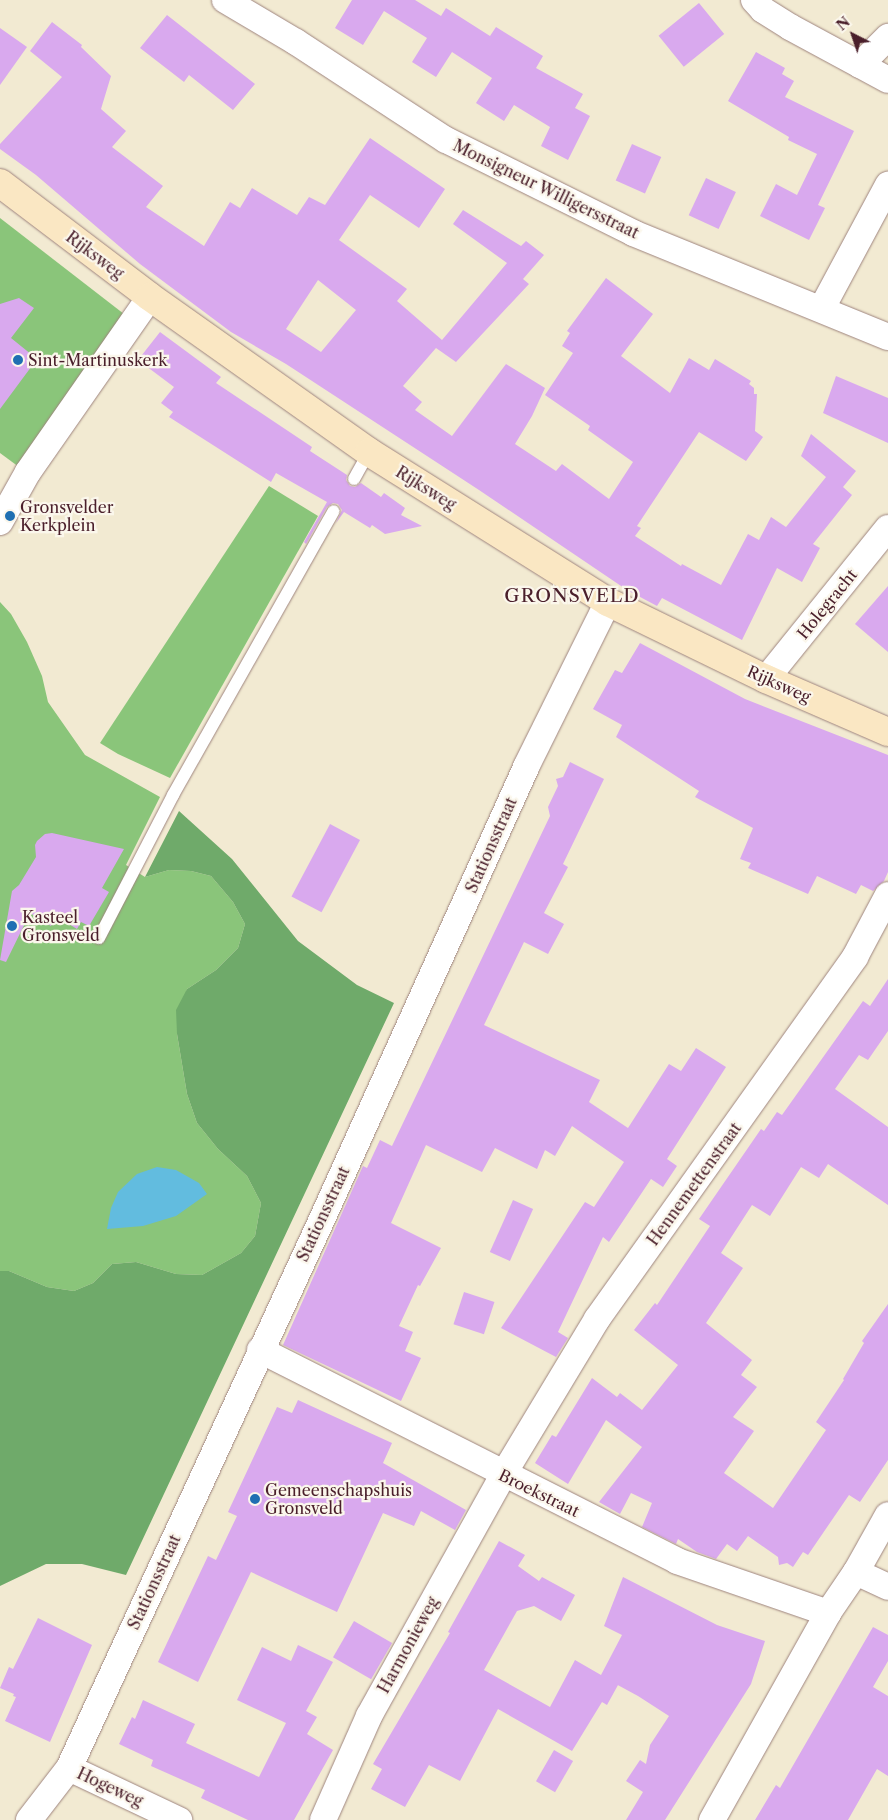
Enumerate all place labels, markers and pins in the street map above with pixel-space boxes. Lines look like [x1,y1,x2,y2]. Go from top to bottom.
place label: Sint-Martinuskerk [28,350,167,370]
marker: Sint-Martinuskerk [12,354,24,366]
place label: Gronsvelder Kerkplein [20,497,113,535]
marker: Gronsvelder Kerkplein [4,510,16,522]
place label: Kasteel Gronsveld [22,907,100,945]
marker: Kasteel Gronsveld [6,920,18,932]
place label: Gemeenschapshuis Gronsveld [265,1480,412,1518]
marker: Gemeenschapshuis Gronsveld [249,1493,261,1505]

